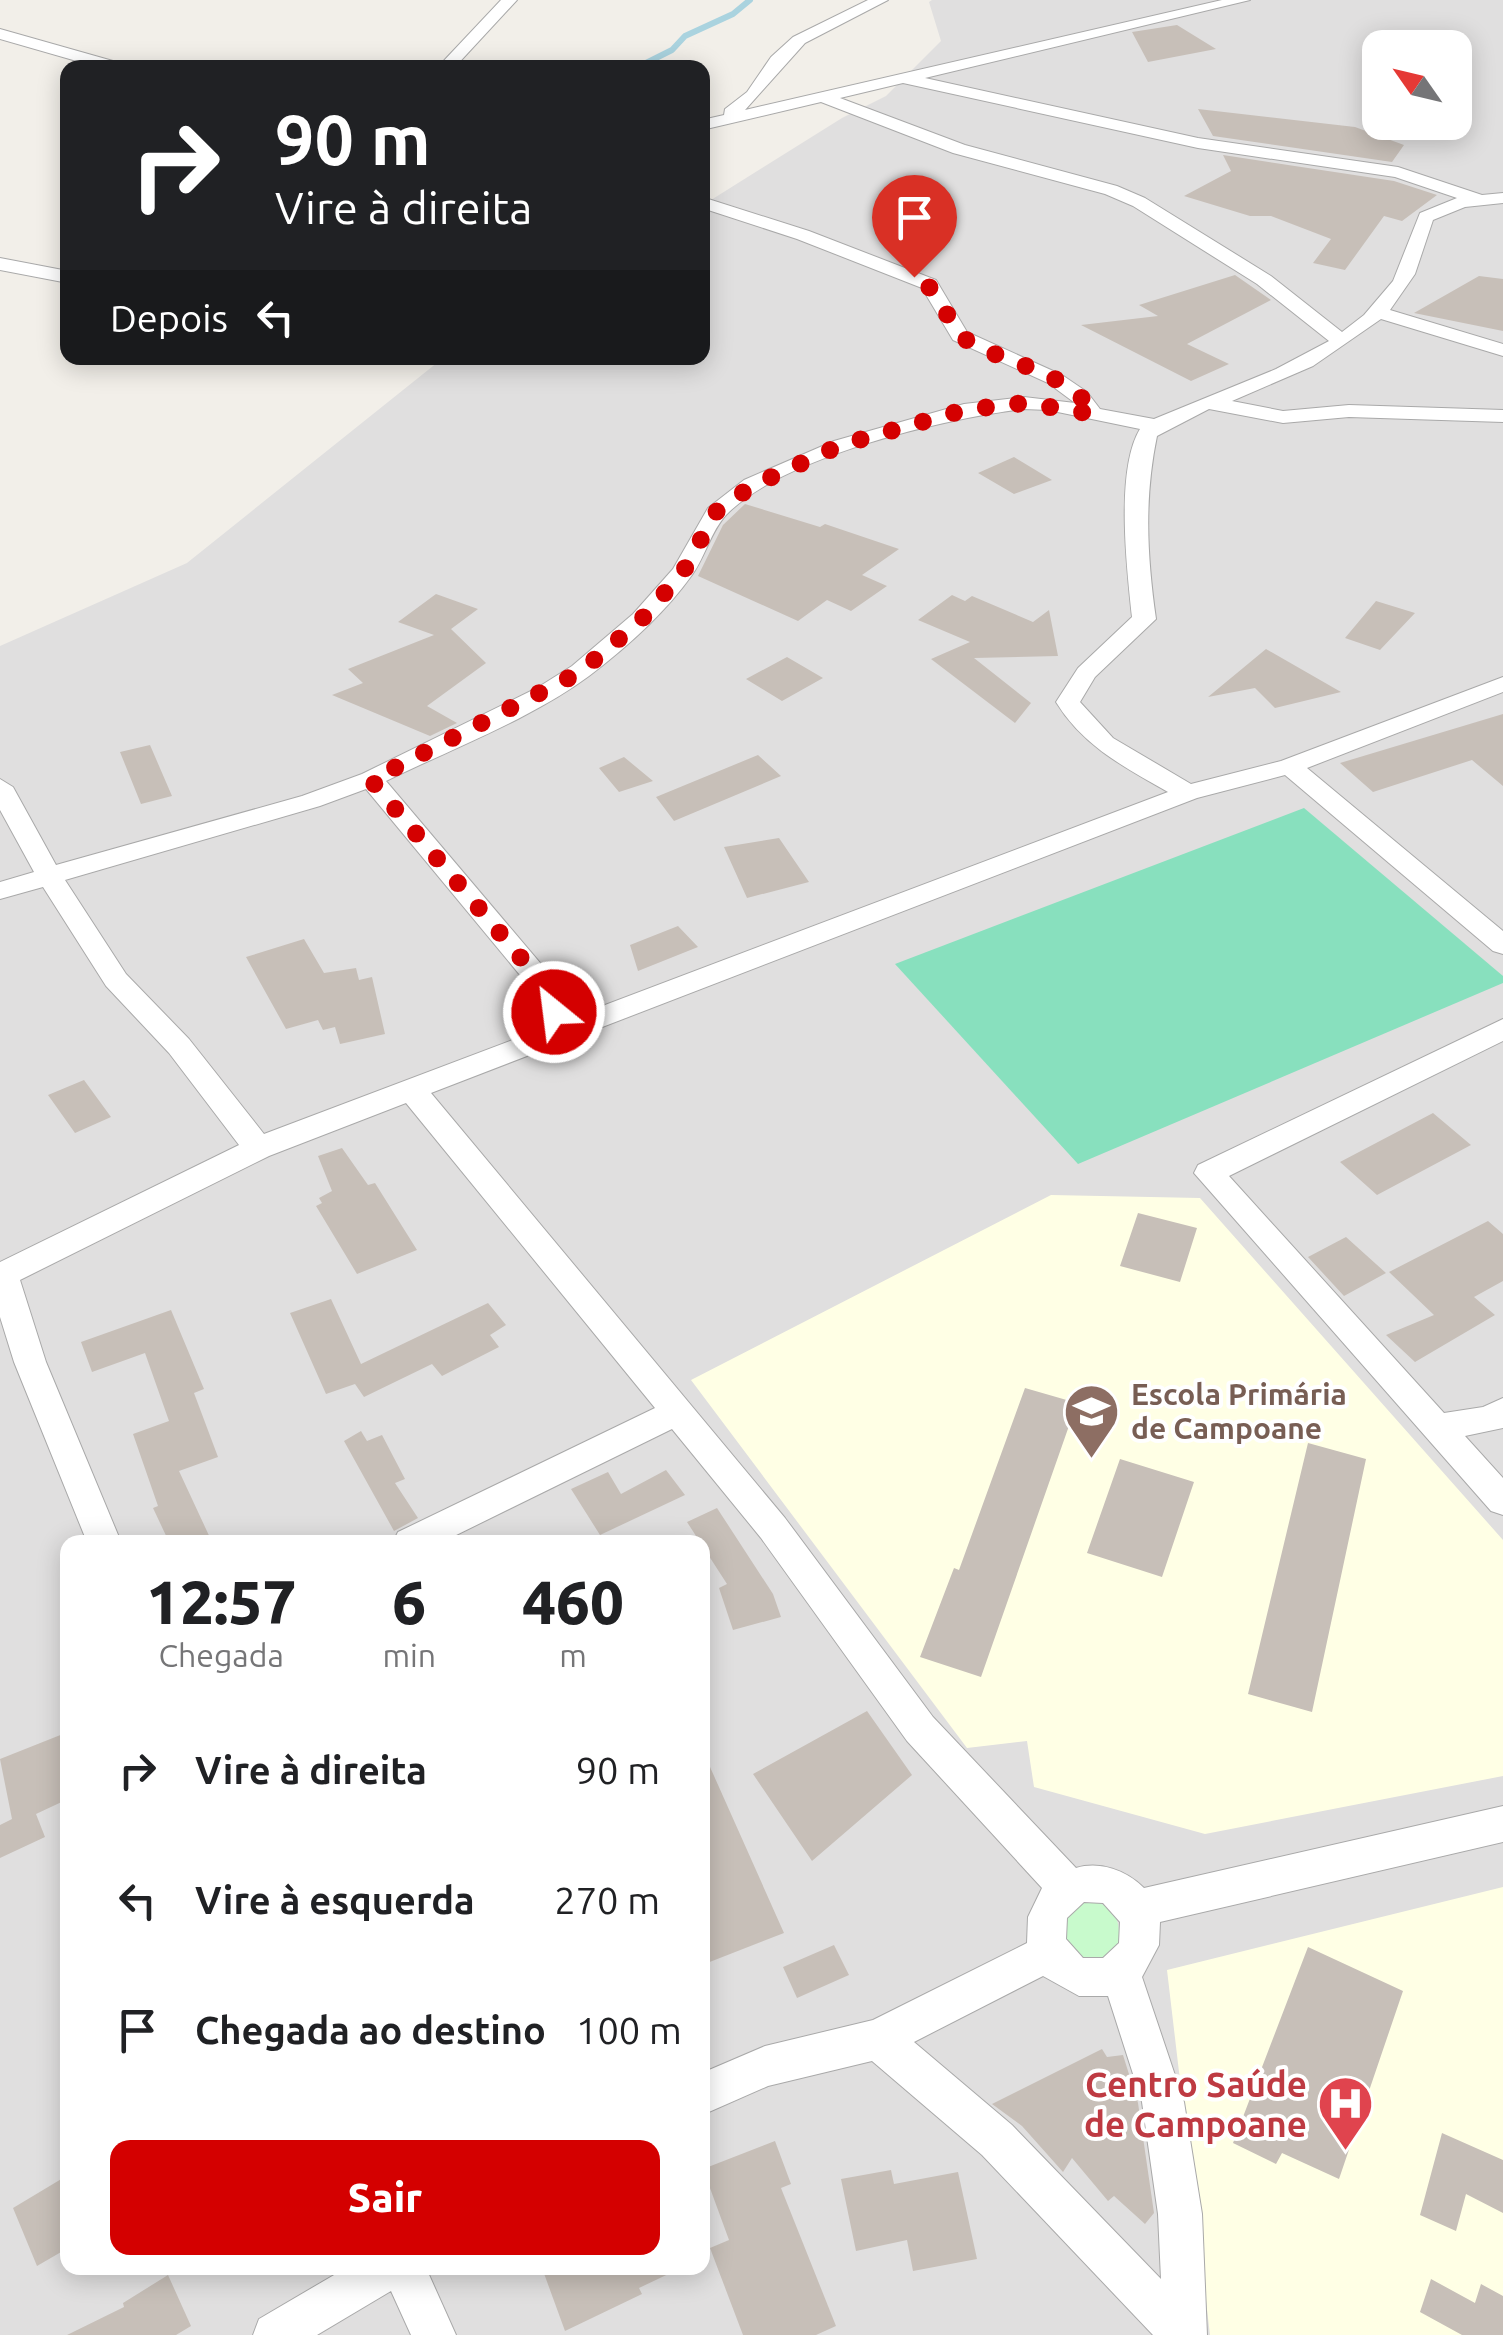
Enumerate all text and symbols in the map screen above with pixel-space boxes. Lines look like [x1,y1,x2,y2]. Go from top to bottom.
north arrow [1362,30,1472,140]
map controls [1362,30,1472,140]
icon: right [110,100,240,230]
text: 90 m [275,100,431,178]
pin [872,175,957,278]
text: Vire à direita [275,182,532,233]
icon: arrive [887,190,942,245]
icon: left [248,290,303,345]
text: Depois [110,297,228,339]
position arrow [502,960,606,1064]
place label: Escola Primária de Campoane [1131,1377,1347,1445]
school or university icon: Escola Primária de Campoane [1062,1381,1122,1460]
text: 12:57 [146,1568,296,1635]
text: 6 [392,1568,426,1635]
text: 460 [522,1568,624,1635]
text: Chegada [158,1637,284,1673]
text: min [382,1637,436,1673]
text: m [559,1637,587,1673]
icon: right [110,1743,165,1798]
text: Vire à direita [195,1749,427,1791]
text: 90 m [576,1749,660,1791]
icon: left [110,1873,165,1928]
text: Vire à esquerda [195,1879,475,1921]
text: 270 m [554,1879,660,1921]
icon: arrive [110,2003,165,2058]
text: Chegada ao destino [195,2009,546,2051]
text: 100 m [576,2009,682,2051]
place label: Centro Saúde de Campoane [1084,2064,1307,2144]
hospital icon: Centro Saúde de Campoane [1316,2074,1376,2153]
button: Sair [110,2140,660,2255]

